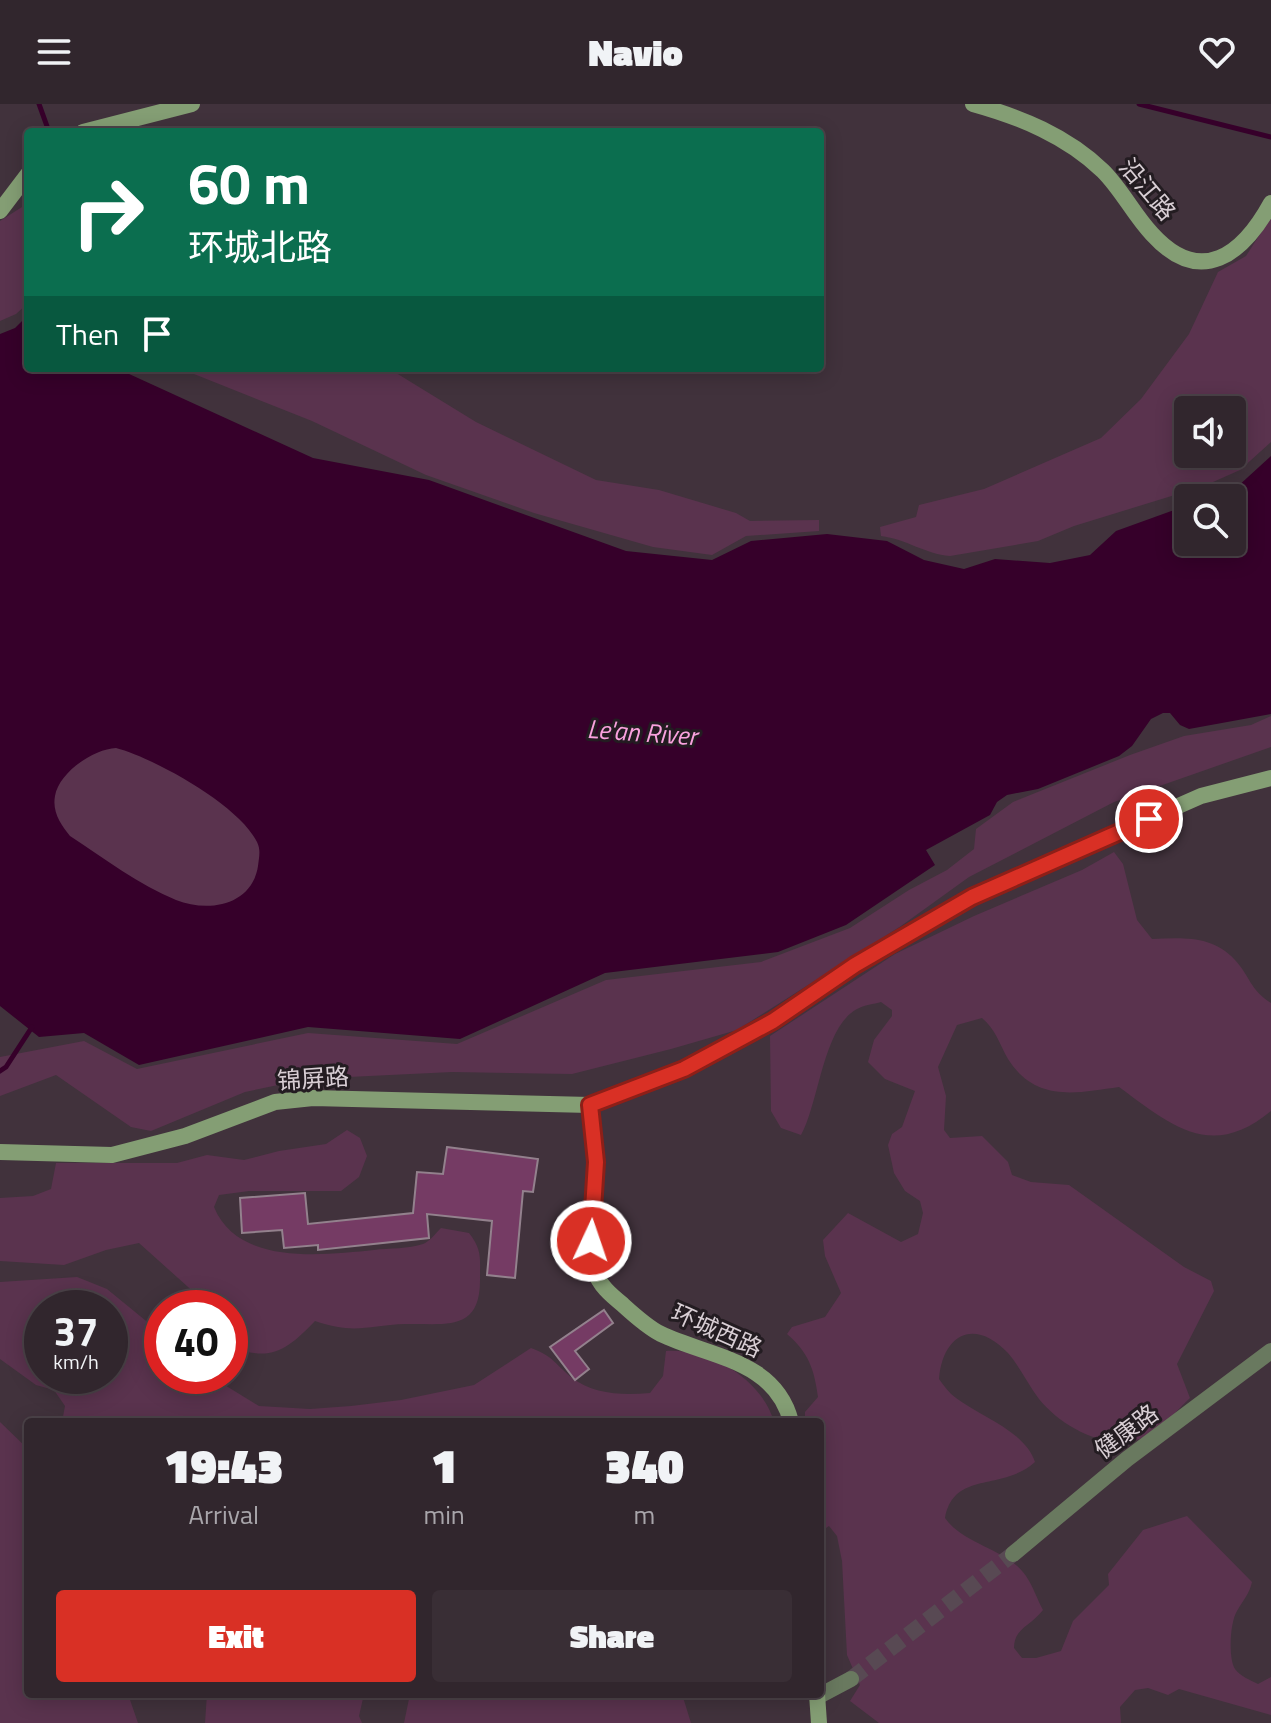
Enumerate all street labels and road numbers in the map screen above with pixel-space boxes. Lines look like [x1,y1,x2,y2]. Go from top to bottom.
street label: 沿江路 [1111,150,1185,228]
street label: 锦屏路 [276,1058,350,1098]
street label: 环城西路 [666,1294,768,1366]
street label: 健康路 [1086,1395,1166,1467]

